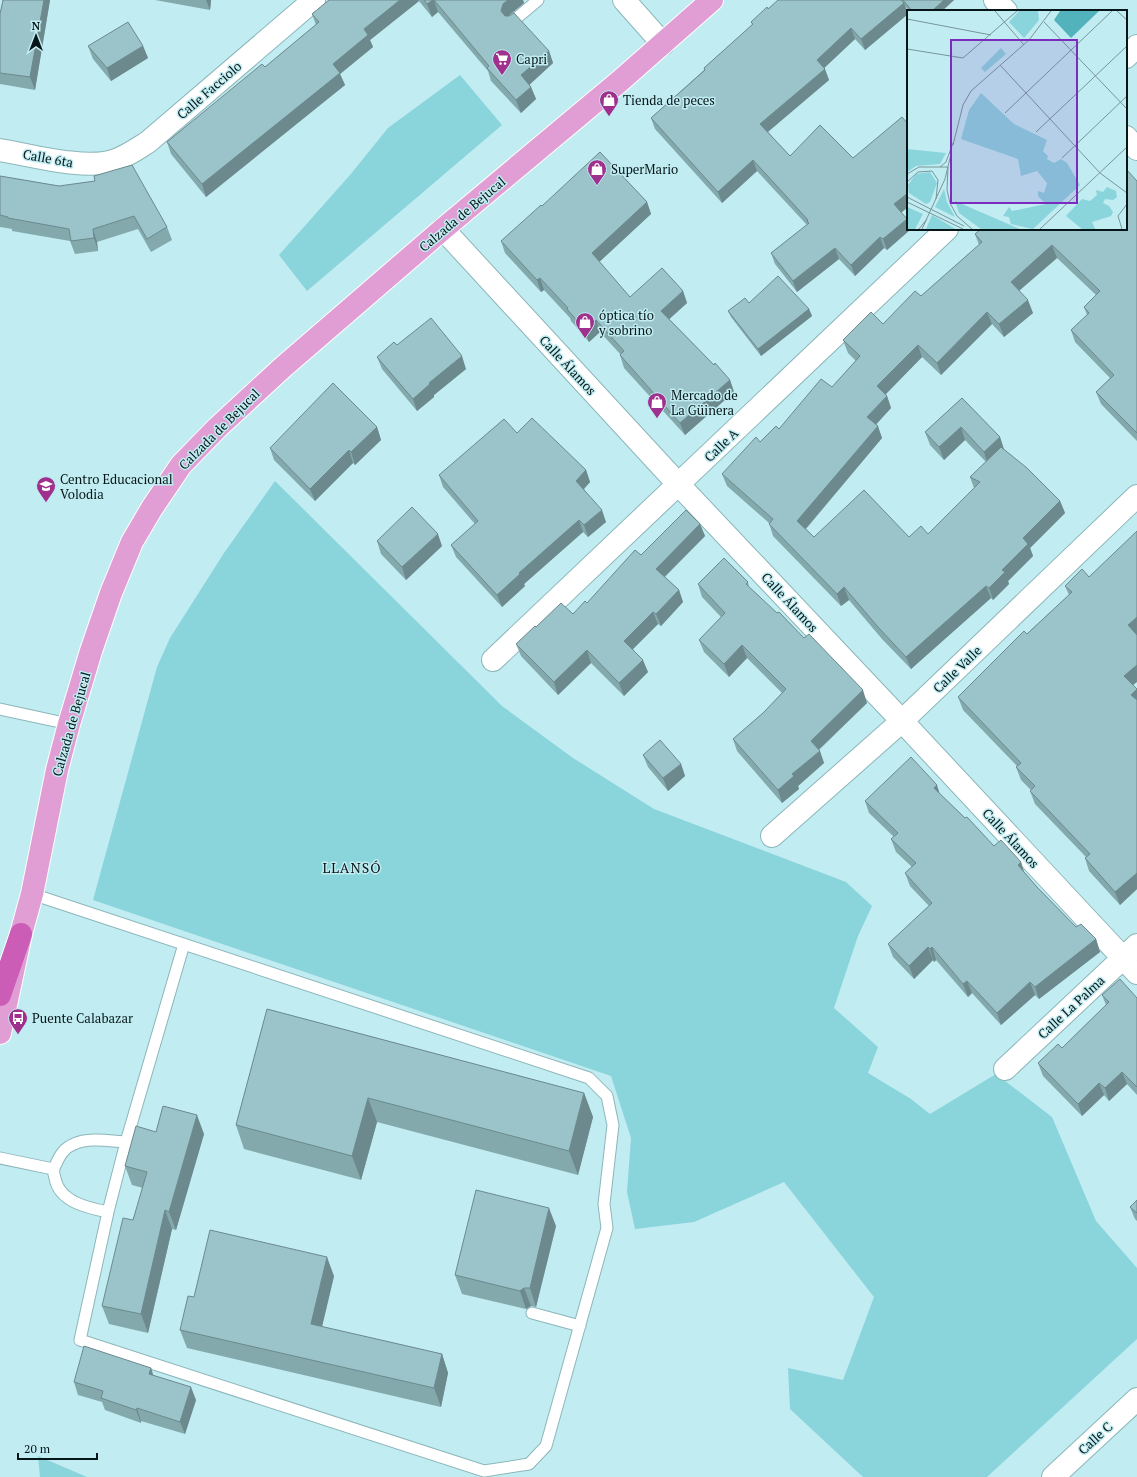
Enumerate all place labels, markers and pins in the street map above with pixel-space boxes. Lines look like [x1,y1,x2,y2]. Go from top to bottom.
supermarket icon: Capri [491,48,513,76]
place label: Capri [516,50,547,68]
shop icon: Tienda de peces [598,89,620,117]
place label: Tienda de peces [623,91,715,109]
shop icon: SuperMario [586,158,608,186]
place label: SuperMario [611,160,678,178]
place label: óptica tío y sobrino [598,306,654,339]
shop icon: óptica tío y sobrino [574,311,596,339]
place label: Mercado de La Güinera [671,386,738,419]
shop icon: Mercado de La Güinera [646,391,668,419]
place label: Centro Educacional Volodia [60,470,173,503]
school or university icon: Centro Educacional Volodia [35,475,57,503]
bus stop icon: Puente Calabazar [7,1007,29,1035]
place label: Puente Calabazar [32,1009,133,1027]

